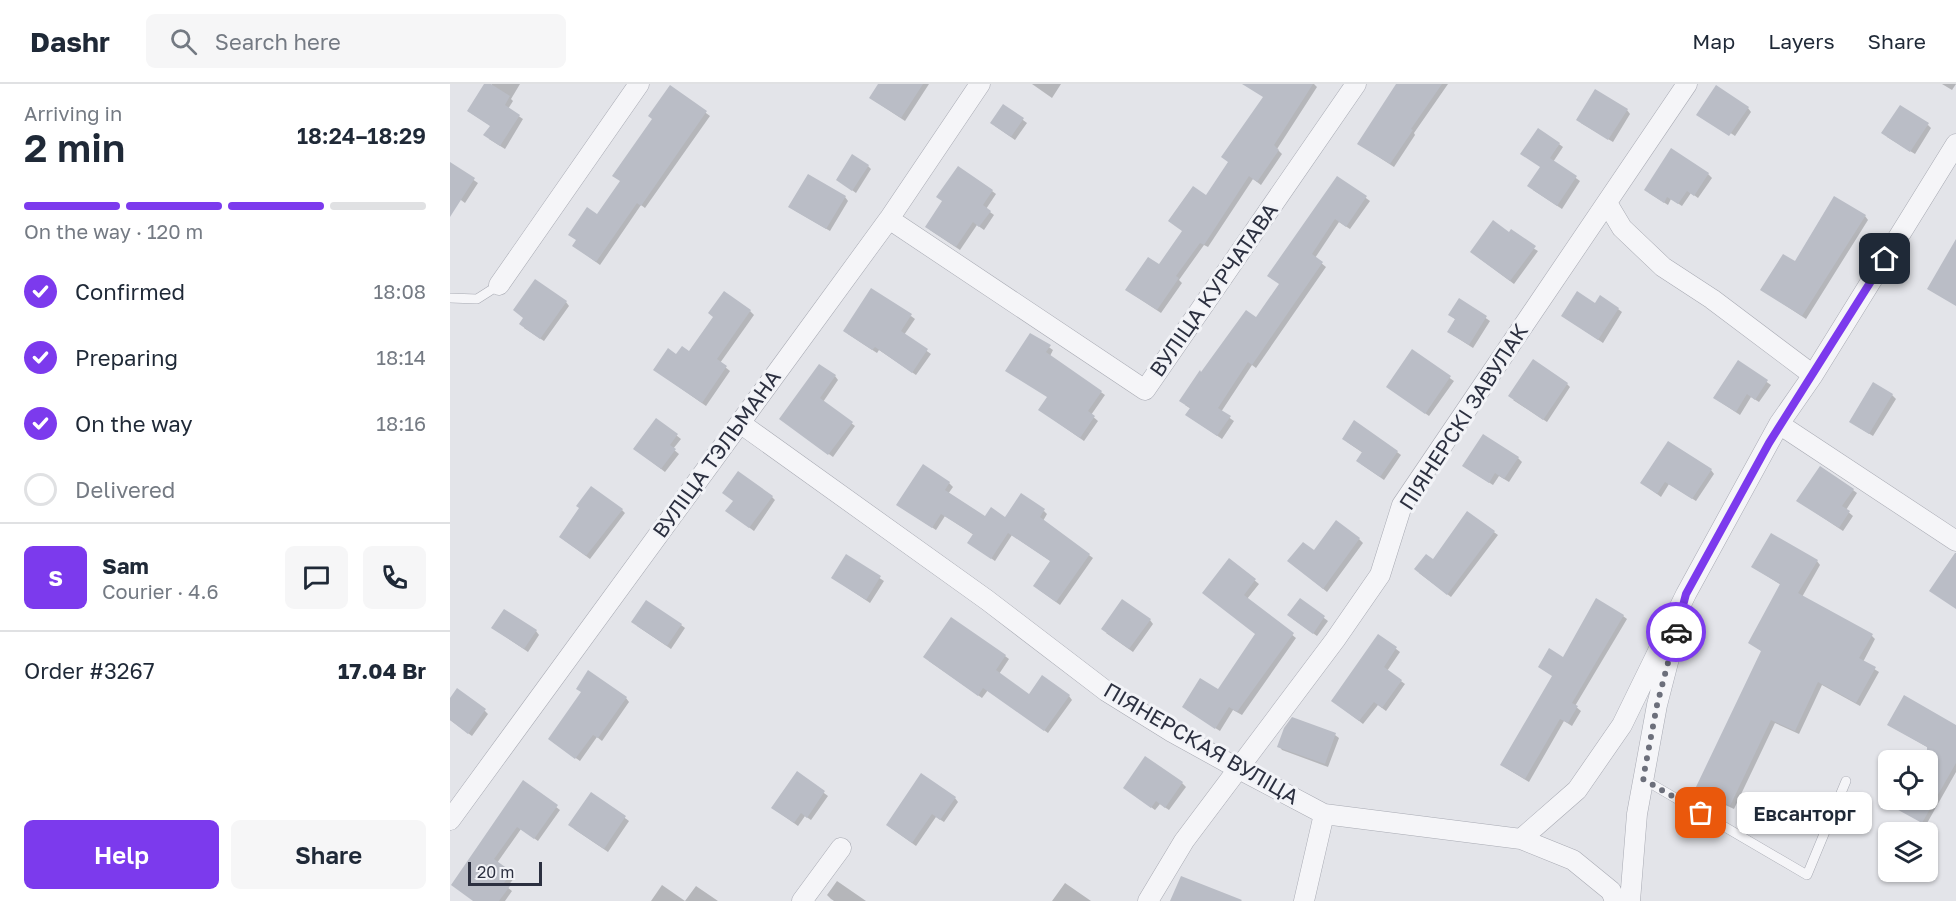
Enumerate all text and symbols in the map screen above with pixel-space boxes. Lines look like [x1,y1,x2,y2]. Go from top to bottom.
search box [146,14,566,68]
text: Dashr [30,25,110,58]
icon: search [167,25,200,58]
text: Search here [215,28,341,55]
text: Map [1692,28,1735,54]
text: Layers [1768,28,1835,54]
text: Share [1868,28,1926,54]
text: Arriving in [24,101,122,125]
text: 18:24–18:29 [297,122,426,149]
text: 2 min [24,124,125,171]
street label: ВУЛІЦА КУРЧАТАВА [1143,198,1283,381]
text: On the way · 120 m [24,219,203,243]
pin [1859,233,1910,284]
icon: home [1868,242,1901,275]
icon: check [24,275,57,308]
text: Confirmed [75,278,185,305]
text: 18:08 [374,279,426,303]
street label: ПІЯНЕРСКІ ЗАВУЛАК [1393,318,1533,515]
icon: check [24,341,57,374]
text: Preparing [75,344,178,371]
text: 18:14 [376,345,426,369]
street label: ВУЛІЦА ТЭЛЬМАНА [646,364,786,543]
icon: check [24,407,57,440]
text: On the way [75,410,193,437]
text: 18:16 [376,411,426,435]
text: Delivered [75,476,175,503]
button: chat [285,546,348,609]
button: phone [363,546,426,609]
text: Sam [102,552,149,579]
text: S [48,564,63,591]
text: Courier · 4.6 [102,579,219,603]
courier [1646,602,1706,662]
icon: car [1660,616,1693,649]
text: Order #3267 [24,657,155,684]
text: 17.04 Br [338,657,426,684]
street label: ПІЯНЕРСКАЯ ВУЛІЦА [1099,677,1304,810]
map controls [1878,750,1938,882]
button: locate [1878,750,1938,810]
pin [1675,787,1726,838]
callout: Евсанторг [1737,792,1872,834]
icon: bag [1684,796,1717,829]
text: Евсанторг [1753,801,1856,825]
button: Help [24,820,219,889]
button: Share [231,820,426,889]
button: layers [1878,822,1938,882]
scale bar [468,859,542,886]
text: 20 m [477,862,514,882]

